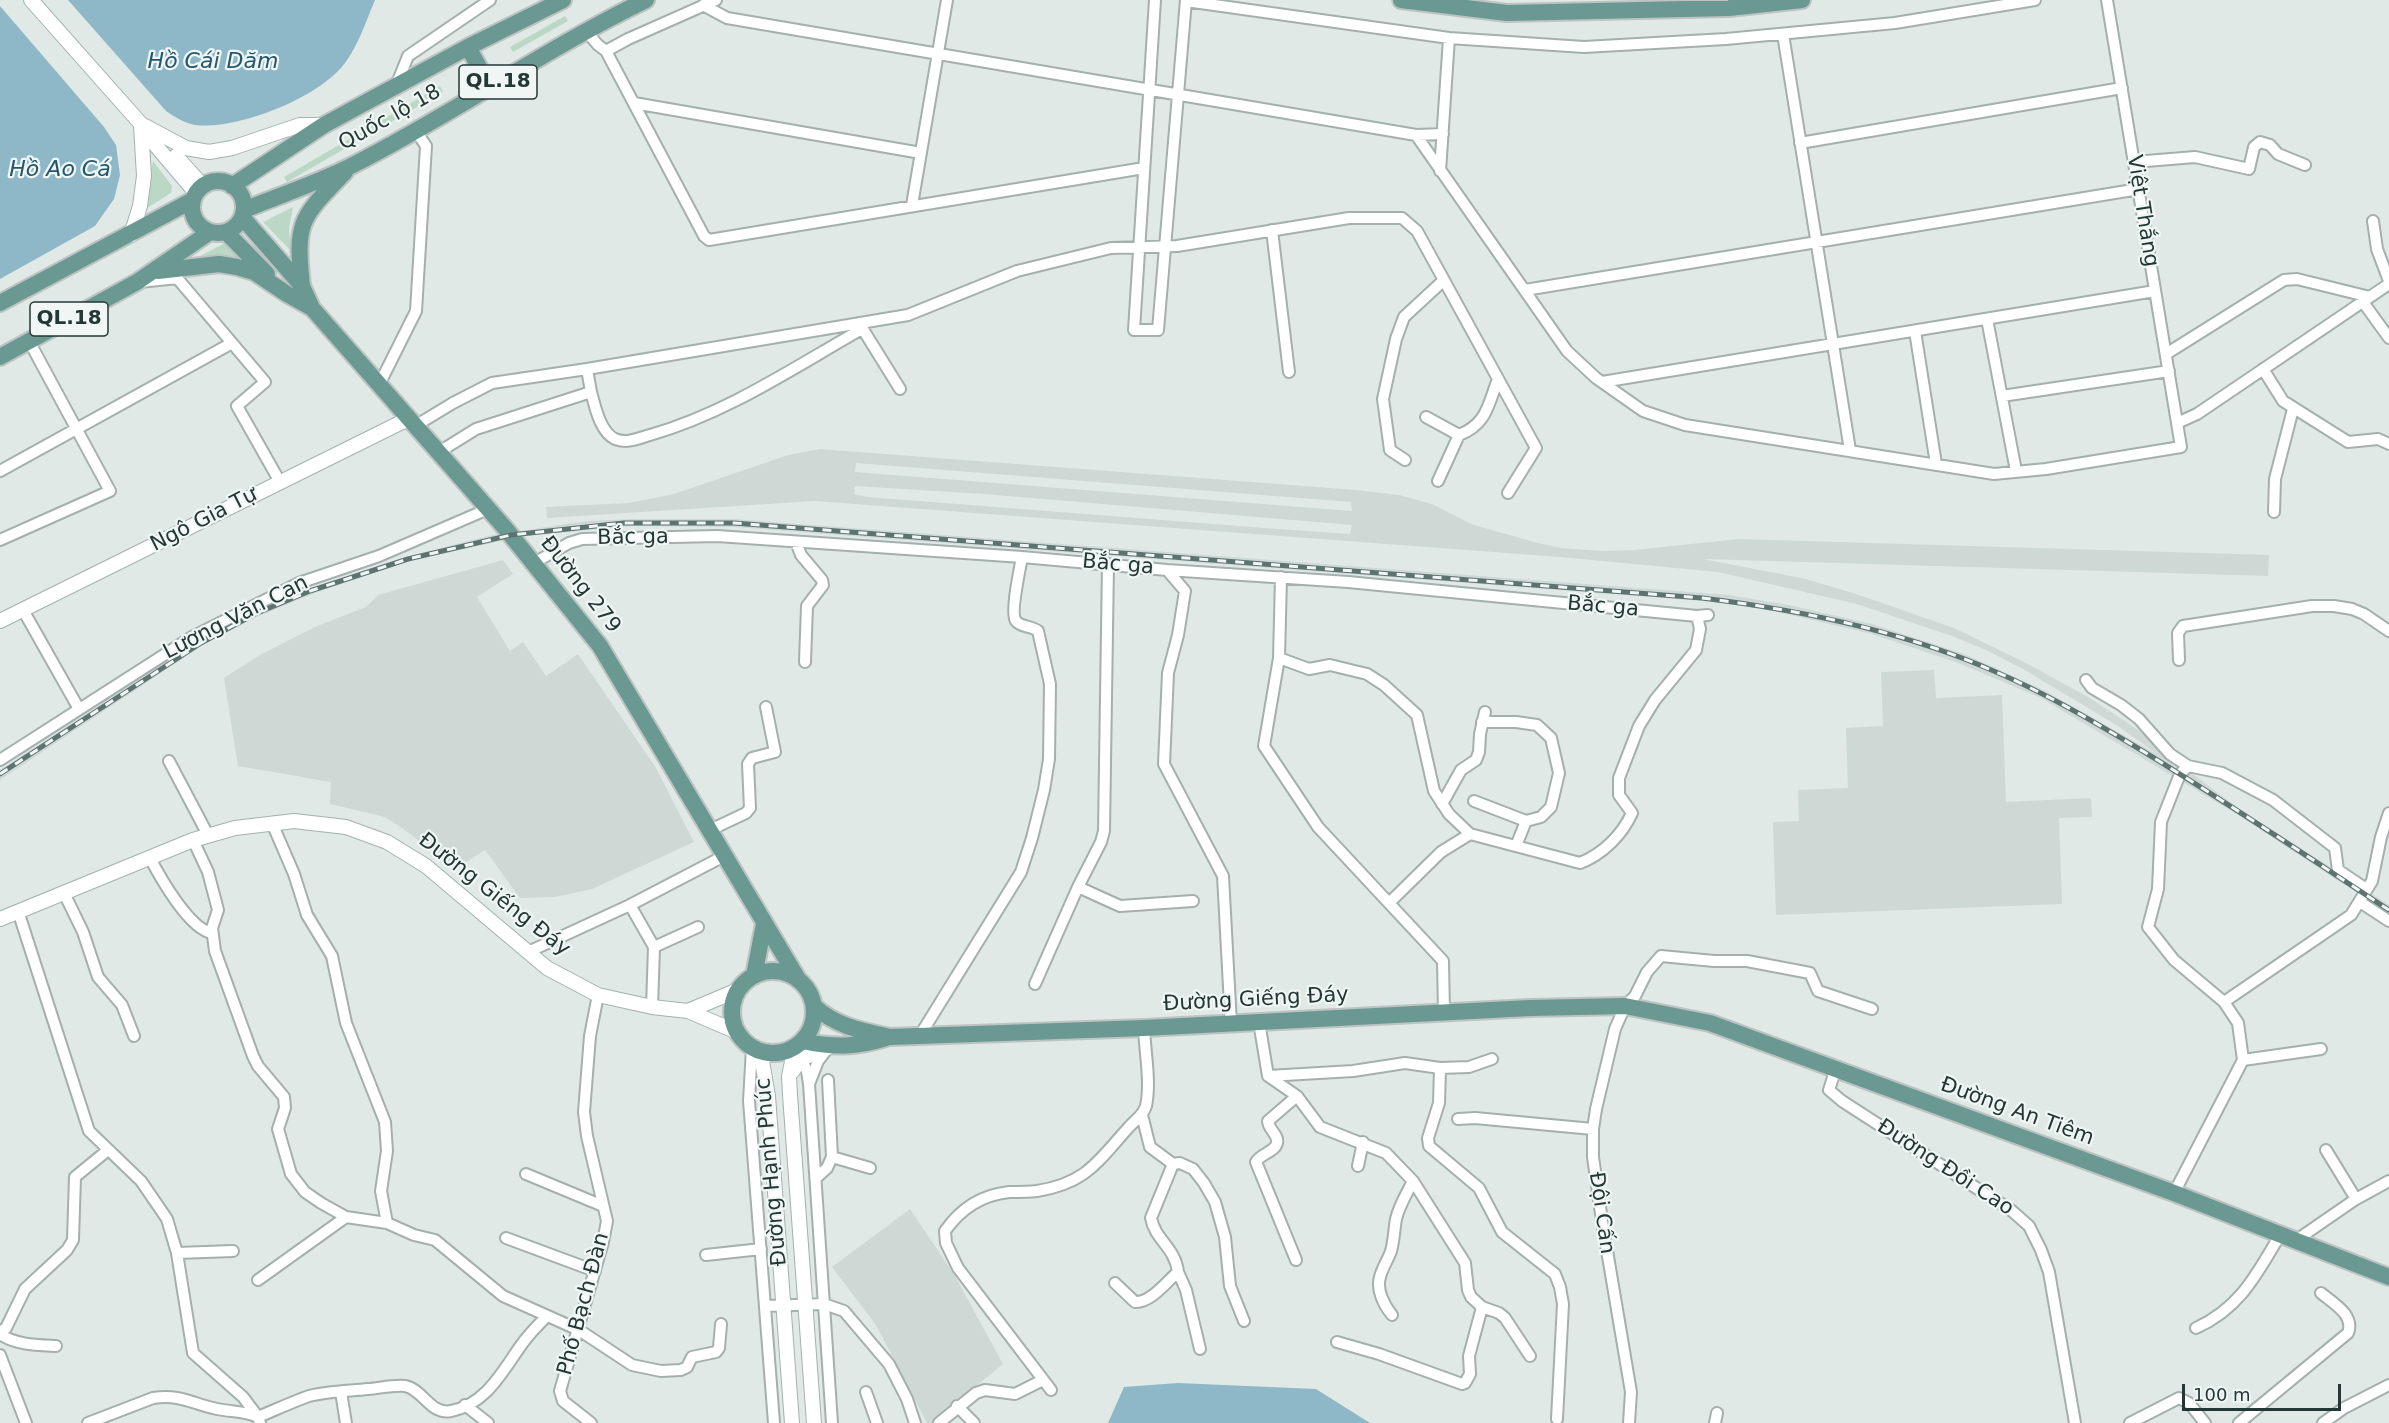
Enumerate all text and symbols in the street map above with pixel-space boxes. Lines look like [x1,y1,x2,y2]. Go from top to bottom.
water label: Hồ Cái Dăm [148,49,278,75]
road number: QL.18 [459,65,537,99]
street label: Quốc lộ 18 [334,80,446,156]
street label: Việt Thắng [2121,153,2163,269]
water label: Hồ Ao Cá [9,157,111,183]
road number: QL.18 [30,302,108,336]
street label: Ngô Gia Tự [146,482,262,558]
street label: Bắc ga [597,525,669,551]
street label: Đường 279 [534,532,626,638]
street label: Bắc ga [1081,549,1155,581]
street label: Lương Văn Can [159,571,313,665]
street label: Bắc ga [1566,591,1640,623]
street label: Đường Giếng Đáy [413,828,575,962]
street label: Đường Giếng Đáy [1163,983,1349,1017]
street label: Đường An Tiêm [1937,1073,2097,1151]
street label: Đường Hạnh Phúc [751,1077,793,1267]
street label: Đường Đồi Cao [1872,1114,2018,1222]
street label: Đội Cấn [1583,1170,1619,1256]
street label: Phố Bạch Đàn [553,1230,615,1378]
scale bar [2185,1372,2344,1410]
text: 100 m [2193,1384,2251,1405]

